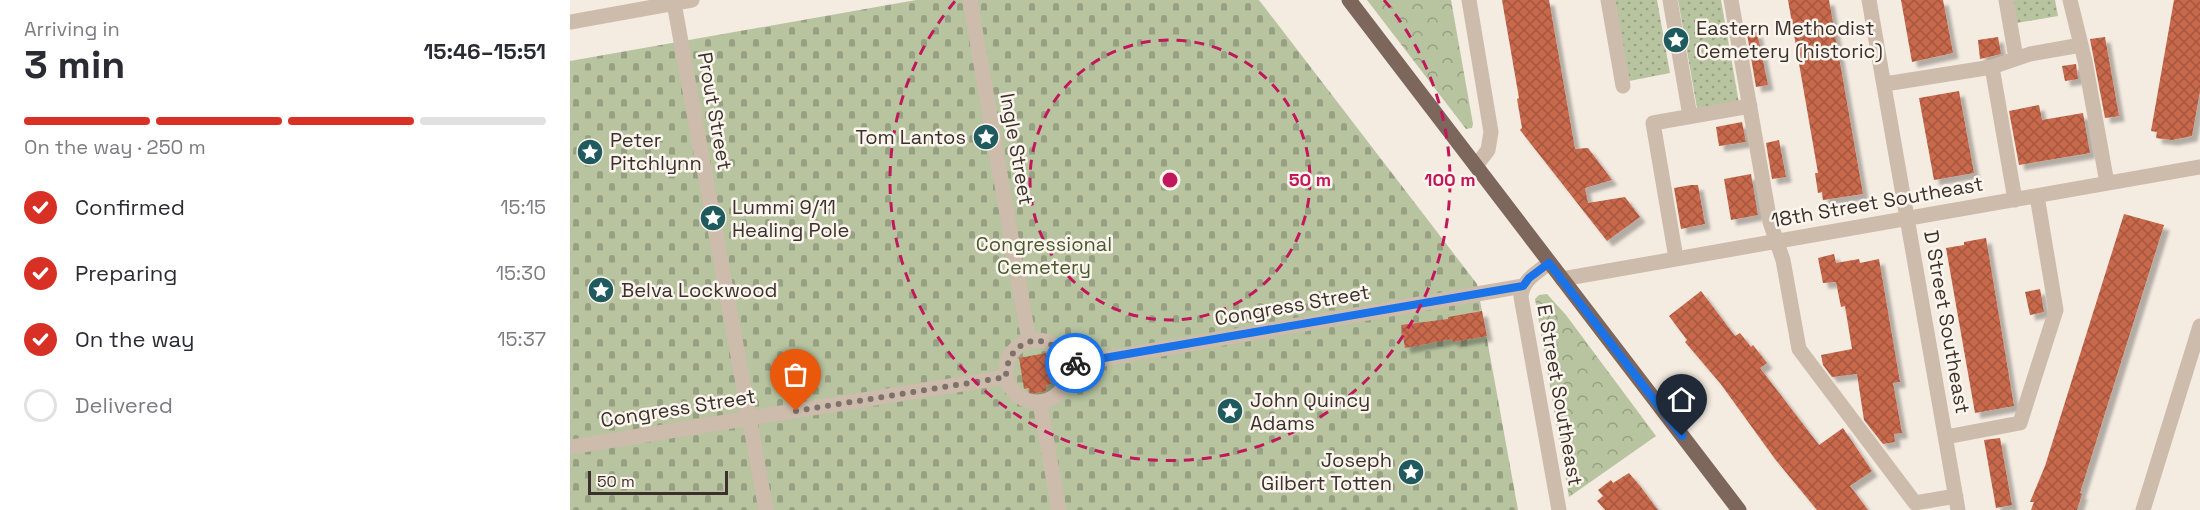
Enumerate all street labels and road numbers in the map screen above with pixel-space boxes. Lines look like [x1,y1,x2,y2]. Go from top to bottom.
street label: Prout Street [692,50,738,172]
street label: Ingle Street [994,91,1040,207]
street label: 18th Street Southeast [1769,171,1985,233]
street label: D Street Southeast [1918,228,1976,416]
street label: Congress Street [1213,279,1371,331]
street label: E Street Southeast [1531,302,1589,488]
street label: Congress Street [599,383,757,433]

